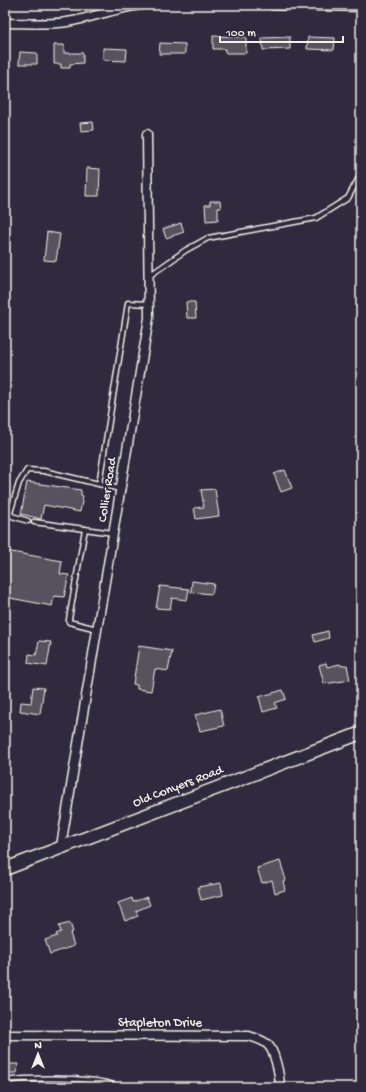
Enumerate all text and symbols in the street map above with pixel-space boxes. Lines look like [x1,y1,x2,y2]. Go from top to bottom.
scale bar [220,18,343,44]
text: 100 m [225,27,256,41]
street label: Collier Road [95,455,121,523]
street label: Old Conyers Road [131,762,226,811]
street label: Stapleton Drive [118,1016,202,1031]
north arrow [18,1034,58,1074]
text: N [34,1040,42,1052]

